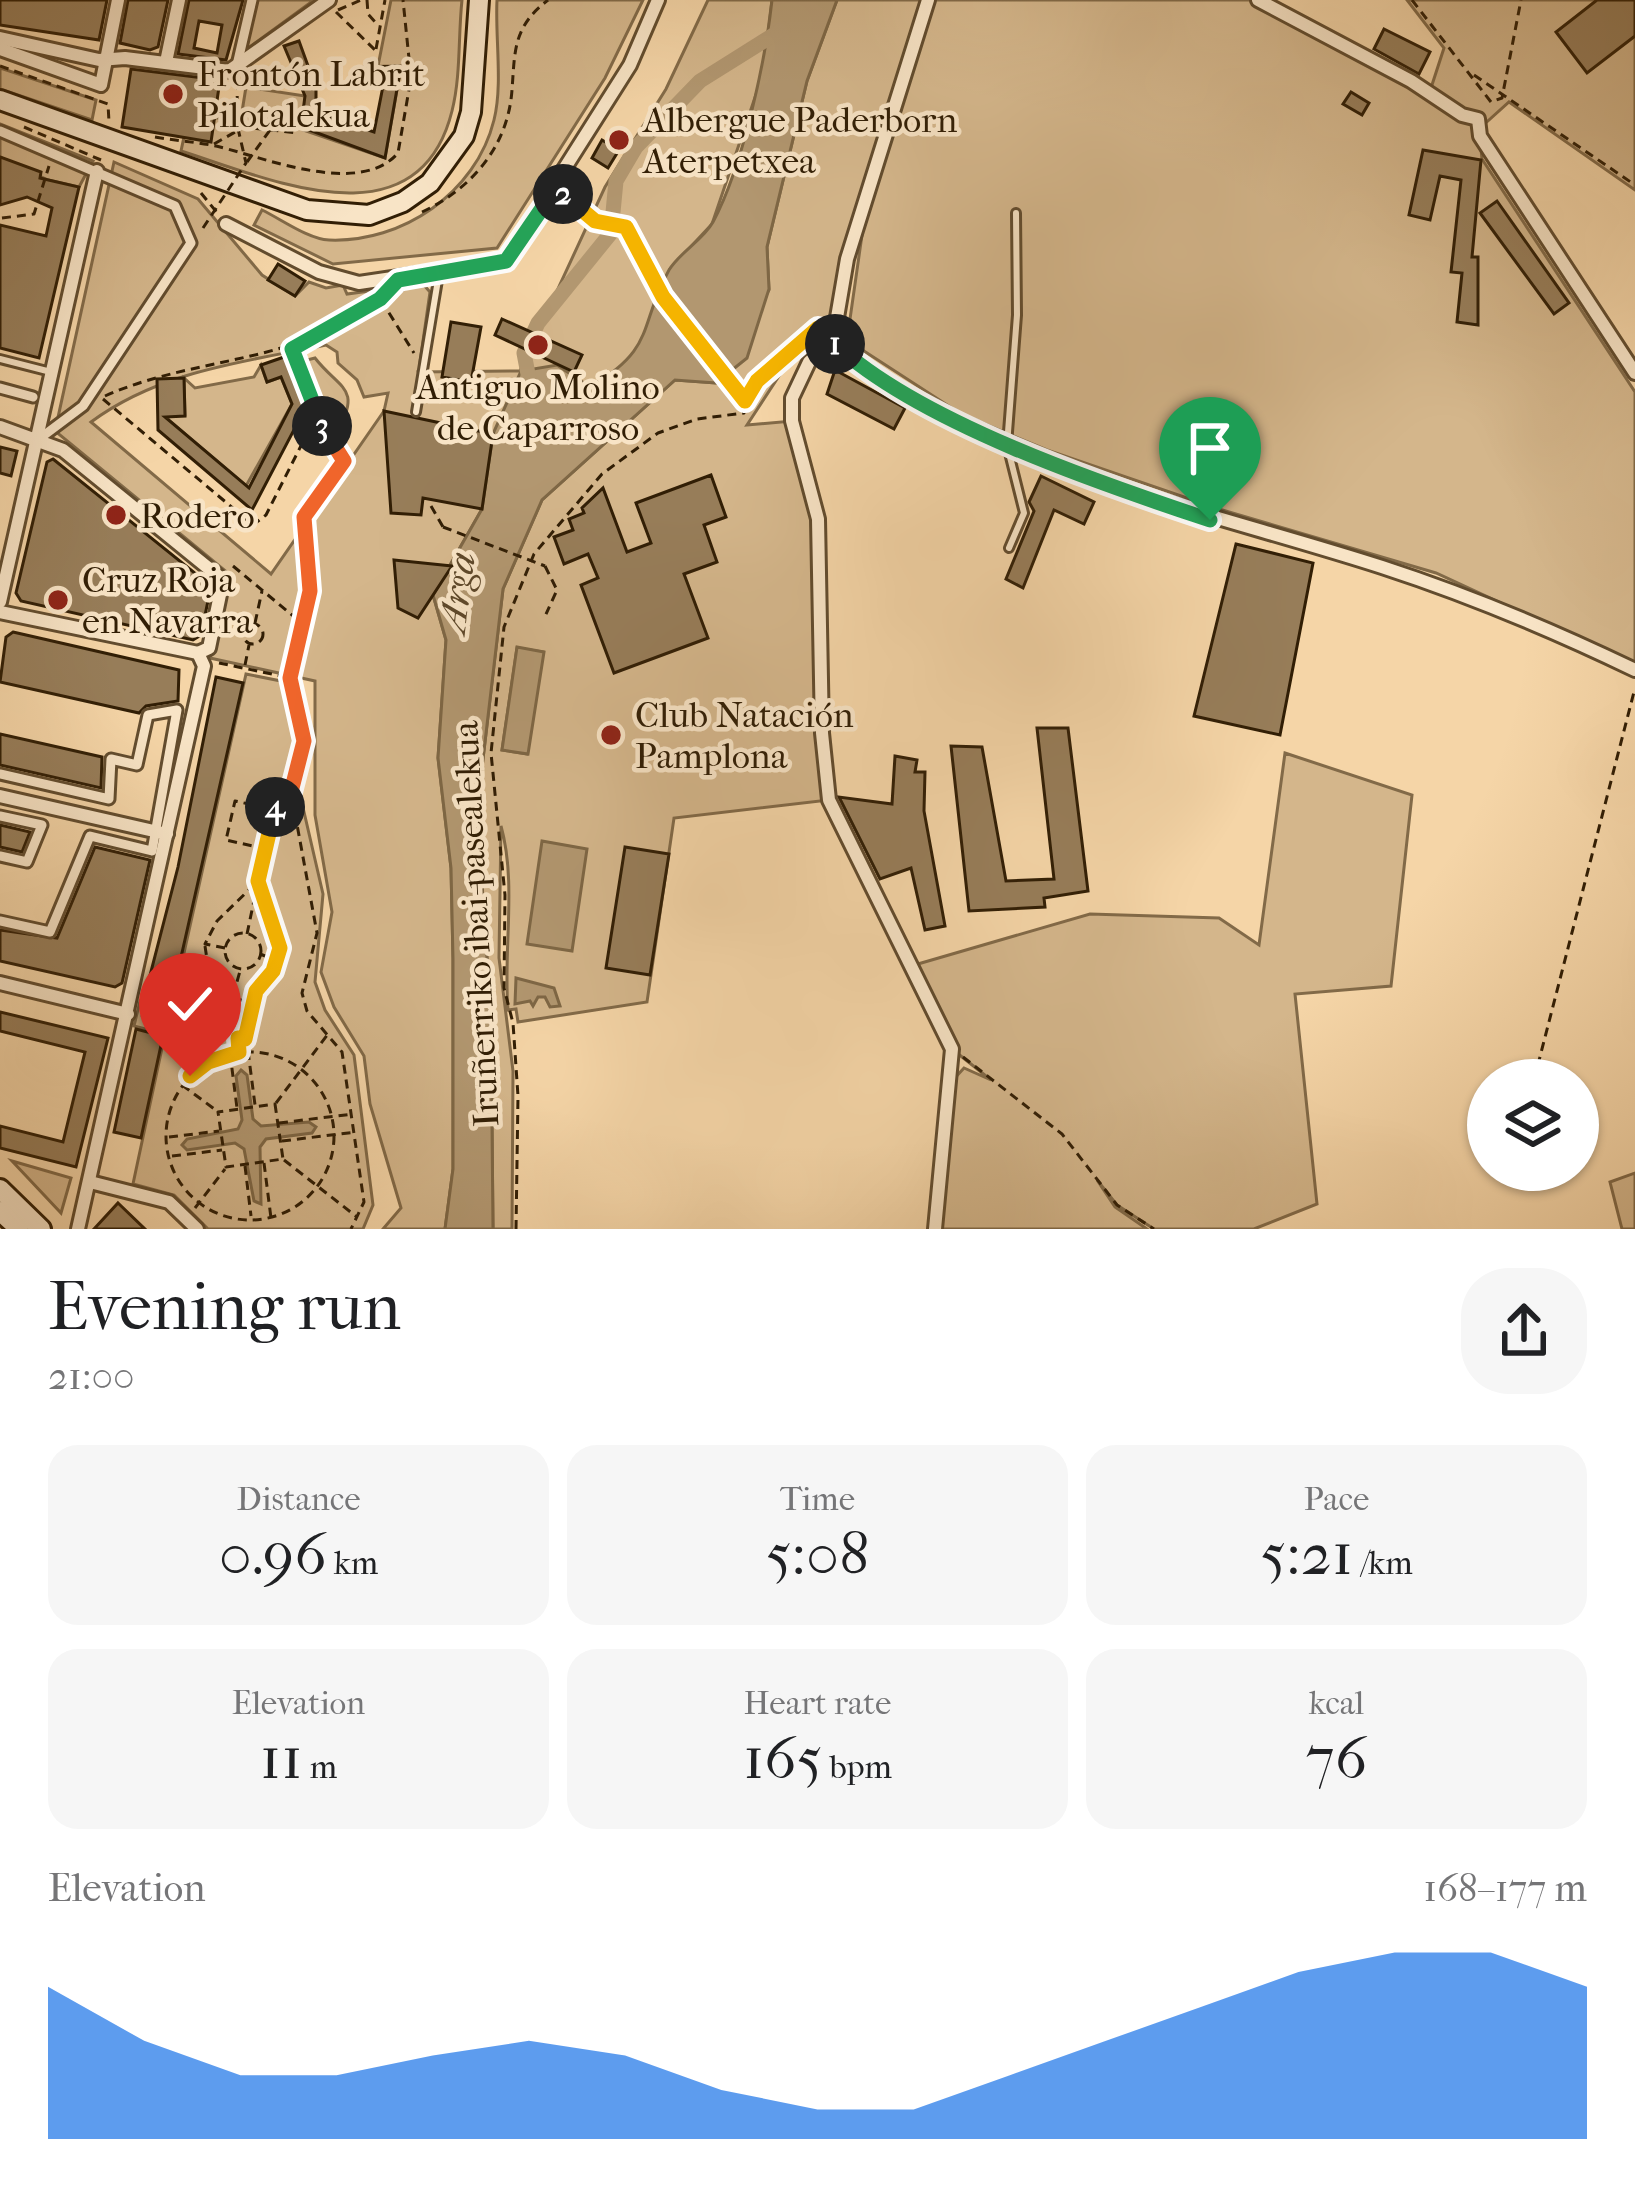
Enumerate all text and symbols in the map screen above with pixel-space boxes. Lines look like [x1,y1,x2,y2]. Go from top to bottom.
place label: Frontón Labrit Pilotalekua [197,53,425,136]
marker: Frontón Labrit Pilotalekua [160,81,186,107]
place label: Albergue Paderborn Aterpetxea [641,99,957,182]
marker: Albergue Paderborn Aterpetxea [606,127,632,153]
pin: 2 [533,164,593,224]
text: 2 [555,174,571,213]
pin: 1 [805,314,865,374]
text: 1 [829,324,841,363]
marker: Antiguo Molino de Caparroso [525,332,551,358]
place label: Antiguo Molino de Caparroso [414,366,660,449]
pin: 3 [292,396,352,456]
pin [1159,397,1261,520]
text: 3 [315,406,329,445]
icon: arrive [1177,415,1243,481]
place label: Rodero [140,495,255,537]
marker: Rodero [103,502,129,528]
water label: Arga [428,549,485,640]
place label: Cruz Roja en Navarra [82,559,253,642]
marker: Cruz Roja en Navarra [45,587,71,613]
place label: Club Natación Pamplona [635,694,854,777]
street label: Iruñerriko ibai-pasealekua [444,720,508,1128]
marker: Club Natación Pamplona [598,722,624,748]
pin: 4 [245,777,305,837]
text: 4 [265,787,285,826]
pin [139,953,241,1076]
icon: check [157,971,223,1037]
map controls [1467,1059,1599,1191]
button: layers [1467,1059,1599,1191]
button: share [1461,1268,1587,1394]
text: Evening run [48,1269,401,1346]
text: 21:00 [48,1353,134,1399]
text: Distance [236,1480,361,1519]
text: Time [780,1480,855,1519]
text: Pace [1304,1480,1369,1519]
text: 0.96 [219,1519,327,1590]
text: 5:08 [766,1519,869,1590]
text: 5:21 [1260,1519,1353,1590]
text: km [327,1544,378,1583]
text: /km [1353,1544,1413,1583]
text: Elevation [232,1684,365,1723]
text: Heart rate [744,1684,891,1723]
text: kcal [1309,1684,1364,1723]
text: 11 [260,1723,303,1794]
text: 165 [743,1723,823,1794]
text: 76 [1306,1723,1367,1794]
text: m [303,1748,337,1787]
text: bpm [823,1748,892,1787]
text: Elevation [48,1865,206,1911]
text: 168–177 m [1423,1865,1587,1911]

